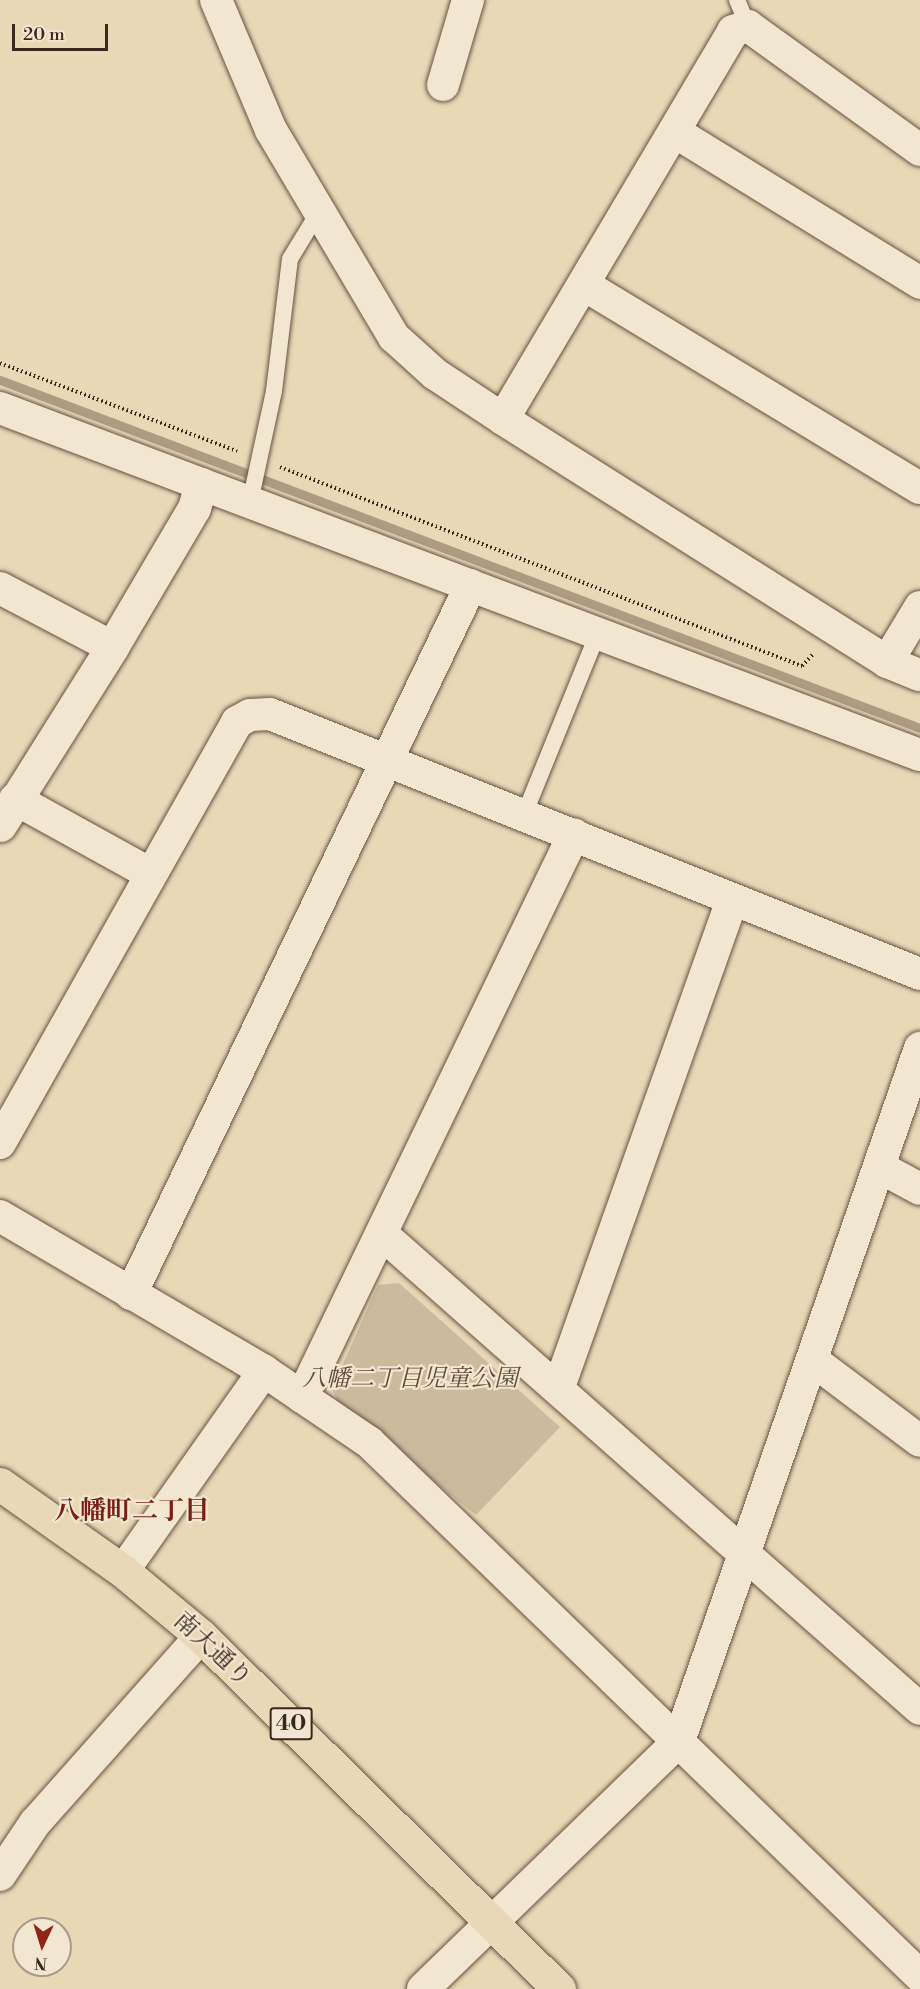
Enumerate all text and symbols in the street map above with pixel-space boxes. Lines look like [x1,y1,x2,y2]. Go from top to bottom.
scale bar [15,12,111,50]
text: 20 m [23,23,65,46]
park label: 八幡二丁目児童公園 [302,1366,518,1394]
district label: 八幡町二丁目 [54,1496,210,1528]
street label: 南大通り [167,1607,257,1693]
road number: 40 [268,1705,314,1743]
north arrow [12,1917,72,1977]
text: N [34,1953,48,1973]

